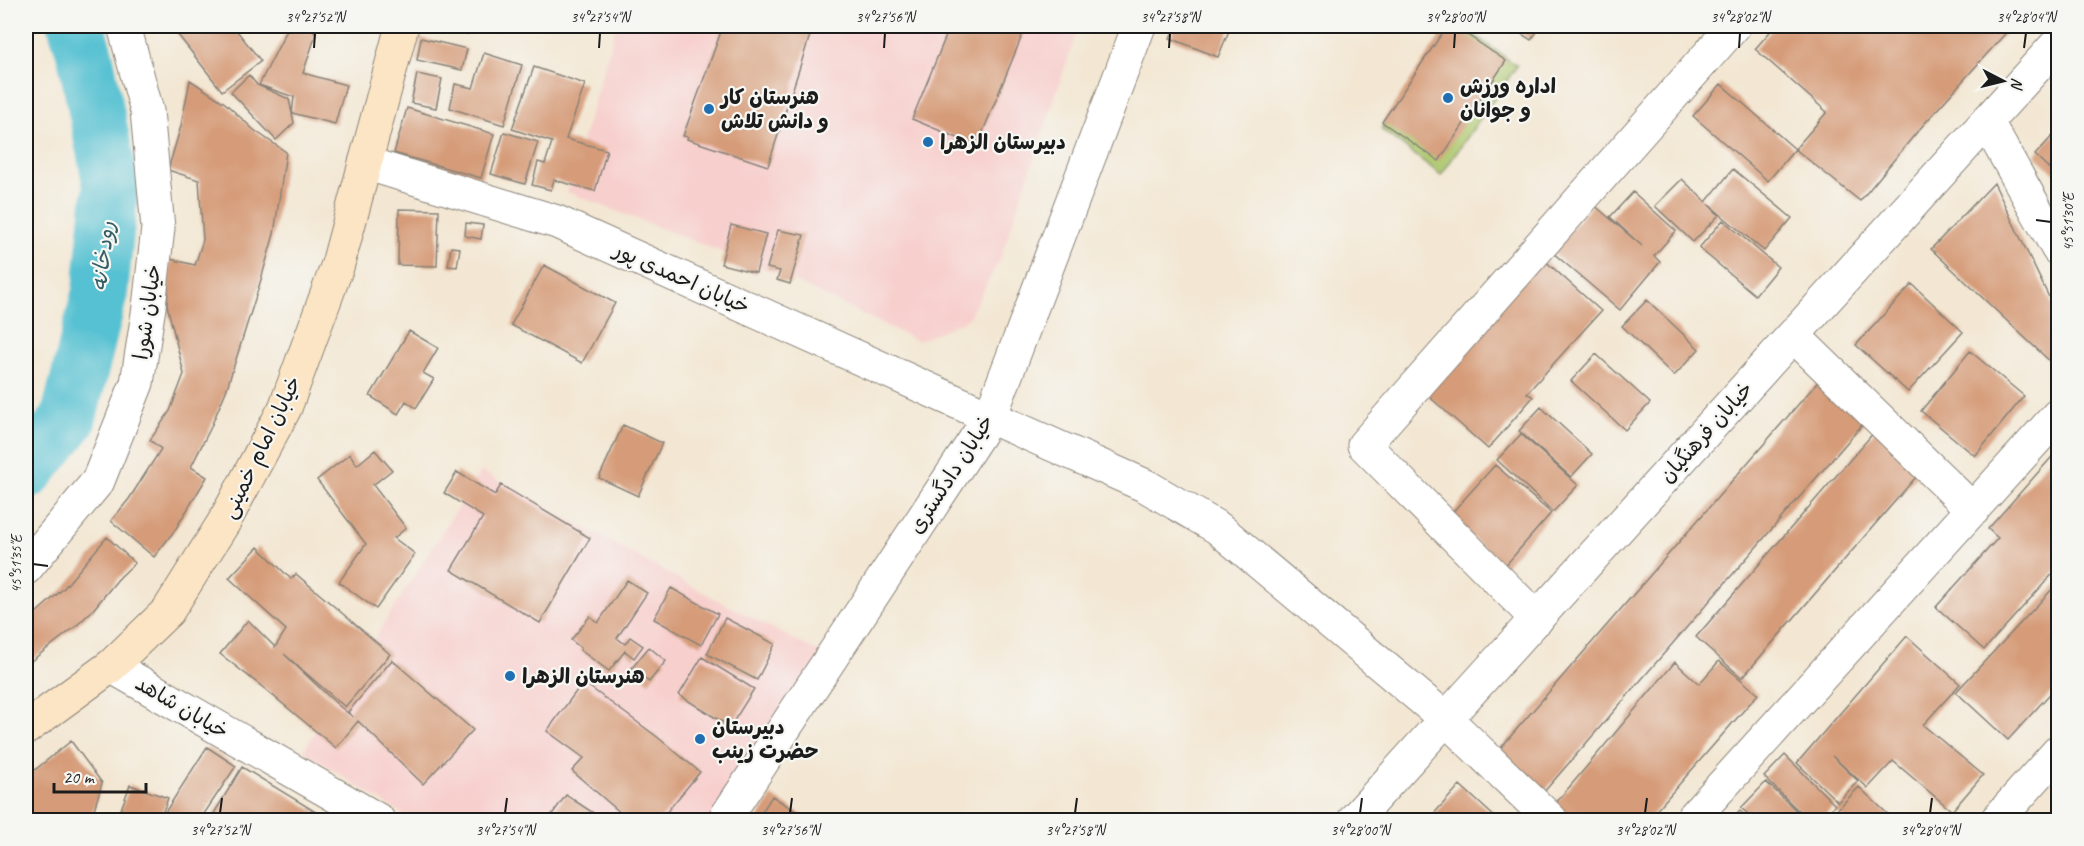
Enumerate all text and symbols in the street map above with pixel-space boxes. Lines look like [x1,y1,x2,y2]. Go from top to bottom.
text: 34°27'52"N [285,8,348,27]
text: 34°27'54"N [570,8,633,27]
text: 34°27'56"N [855,8,918,27]
text: 34°27'58"N [1140,8,1203,27]
text: 34°28'00"N [1425,8,1488,27]
text: 34°28'02"N [1710,8,1773,27]
text: 34°28'04"N [1996,8,2059,27]
north arrow [1973,51,2033,111]
place label: اداره ورزش و جوانان [1460,73,1556,123]
text: N [2006,77,2027,92]
place label: هنرستان کار و دانش تلاش [719,84,829,134]
marker: اداره ورزش و جوانان [1441,91,1455,105]
marker: هنرستان کار و دانش تلاش [702,102,716,116]
place label: دبیرستان الزهرا [940,129,1066,155]
marker: دبیرستان الزهرا [921,135,935,149]
text: 45°51'30"E [2059,191,2078,251]
water label: رودخانه [85,220,121,292]
street label: خیابان احمدی پور [608,236,754,320]
street label: خیابان شورا [127,263,167,361]
street label: خیابان امام خمینی [215,371,309,524]
street label: خیابان فرهنگیان [1654,376,1758,488]
street label: خیابان دادگستری [903,410,999,538]
text: 45°51'35"E [7,533,26,593]
place label: هنرستان الزهرا [522,663,645,689]
marker: هنرستان الزهرا [503,669,517,683]
street label: خیابان شاهد [131,670,233,744]
place label: دبیرستان حضرت زینب [712,714,818,764]
marker: دبیرستان حضرت زینب [693,732,707,746]
scale bar [54,756,146,794]
text: 20 m [63,766,96,788]
text: 34°27'52"N [190,821,253,840]
text: 34°27'54"N [475,821,538,840]
text: 34°27'56"N [760,821,823,840]
text: 34°27'58"N [1045,821,1108,840]
text: 34°28'00"N [1330,821,1393,840]
text: 34°28'02"N [1615,821,1678,840]
text: 34°28'04"N [1900,821,1963,840]

